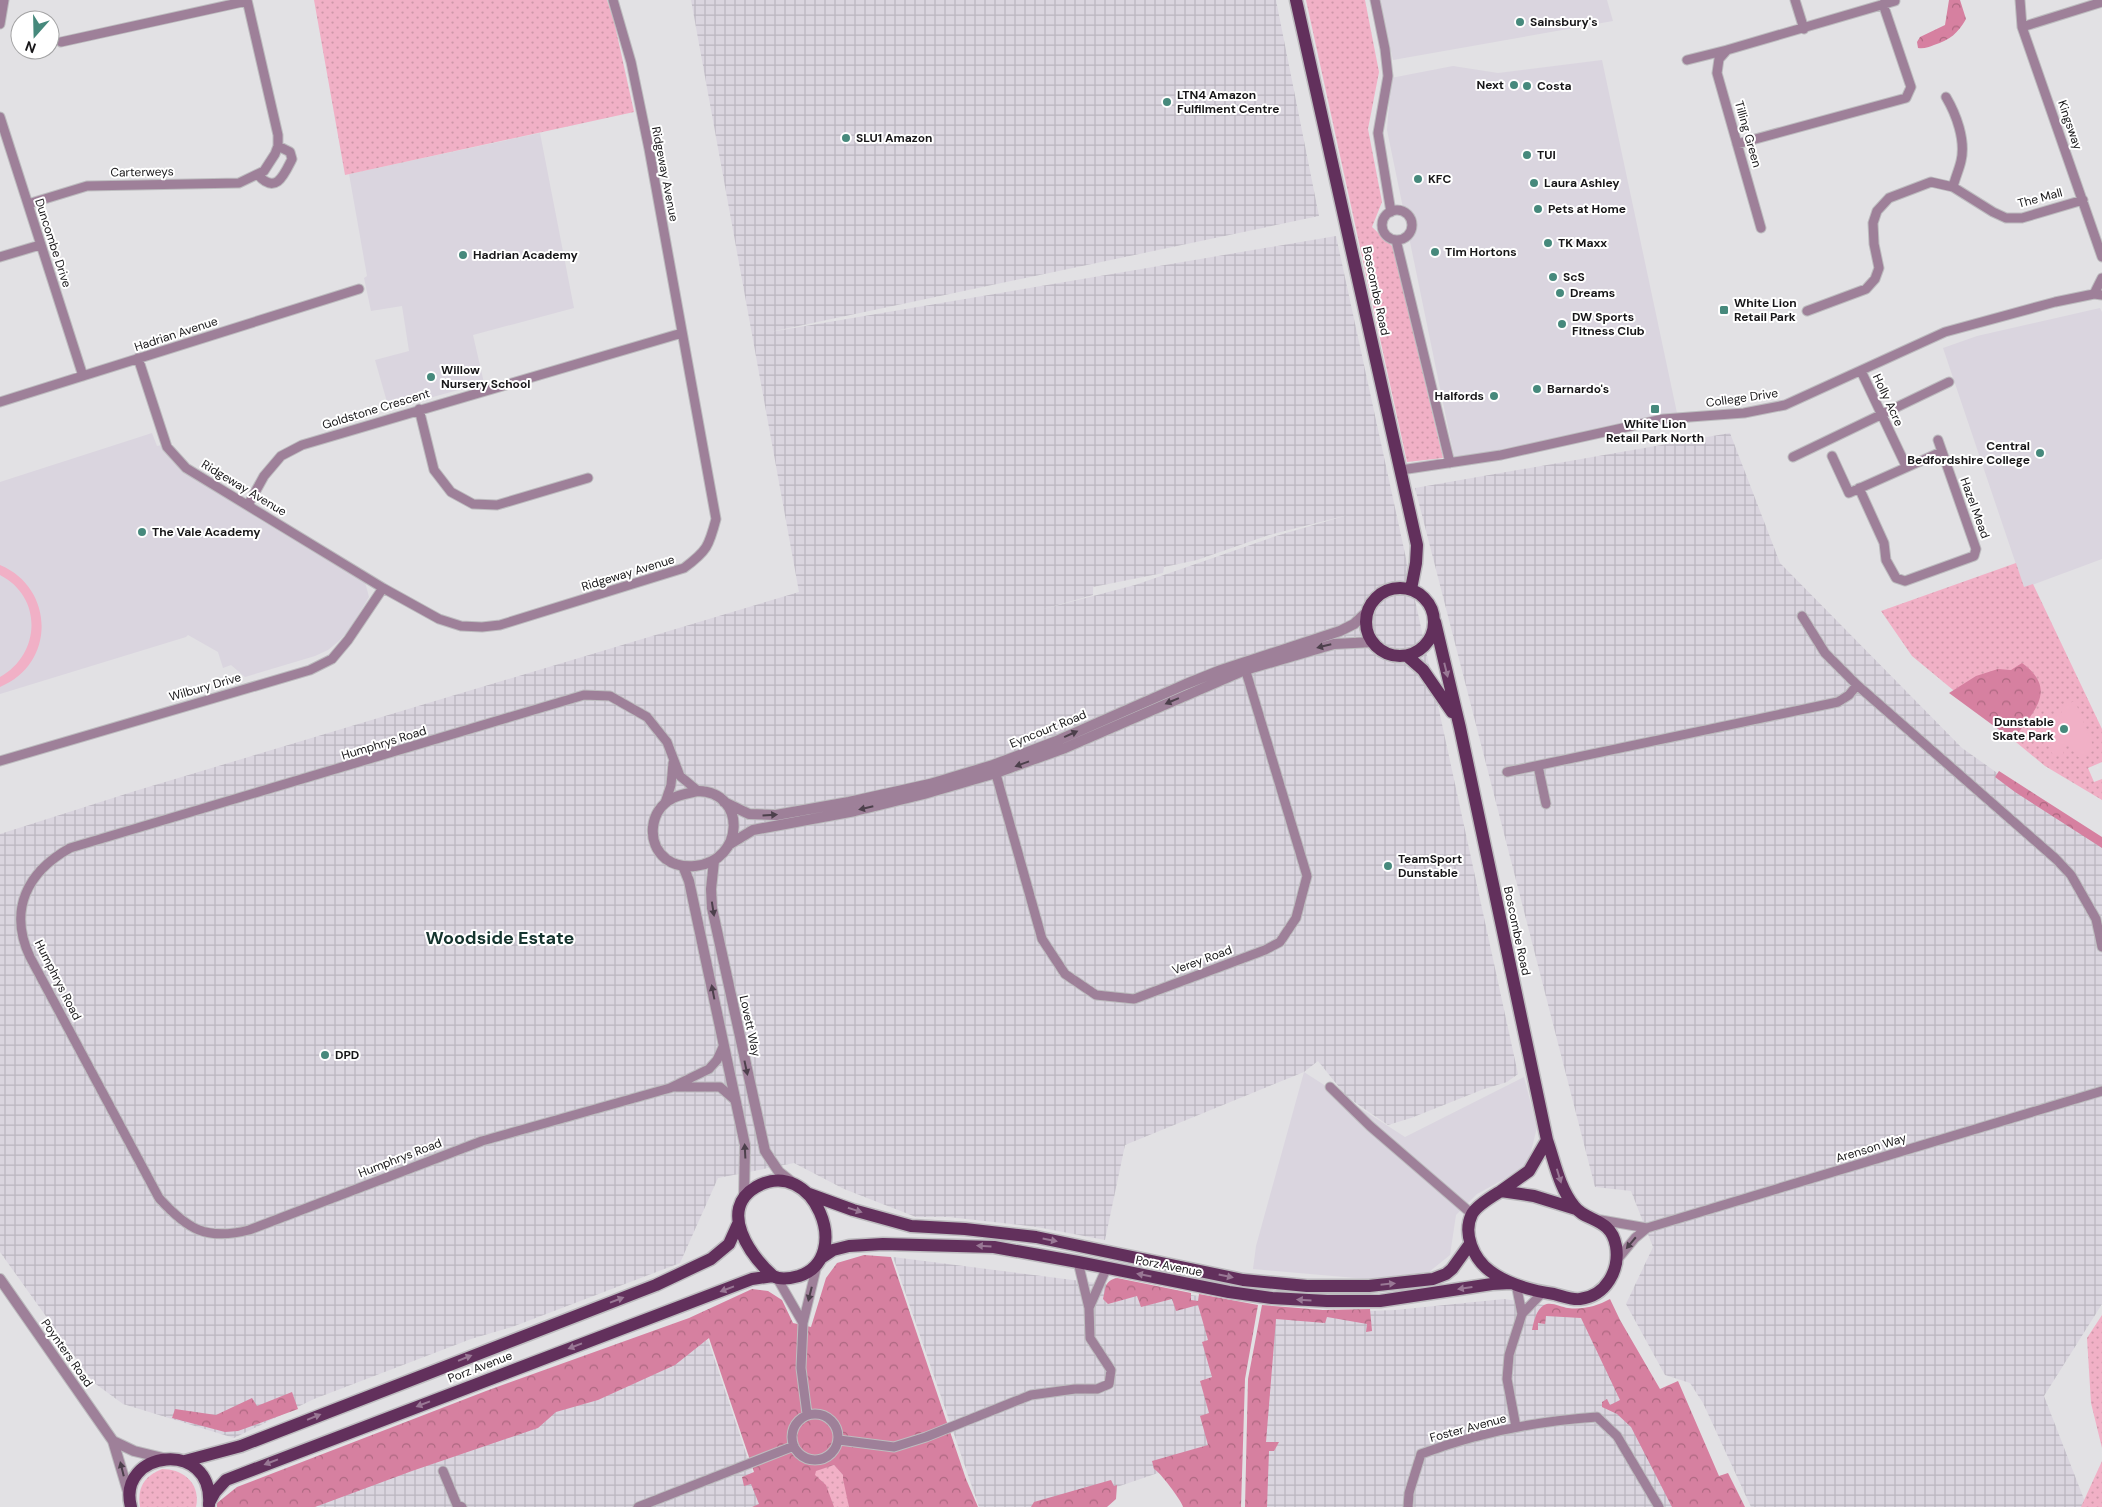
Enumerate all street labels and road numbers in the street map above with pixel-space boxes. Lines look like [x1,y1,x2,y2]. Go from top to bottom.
street label: Kingsway [2054,98,2086,152]
street label: Tilling Green [1731,99,1765,169]
street label: Ridgeway Avenue [648,125,682,223]
street label: Carterweys [110,163,174,181]
street label: The Mall [2016,184,2064,212]
street label: Duncombe Drive [31,196,75,290]
street label: Boscombe Road [1359,245,1393,337]
street label: Hadrian Avenue [132,313,220,355]
street label: Holly Acre [1869,371,1907,429]
street label: Goldstone Crescent [320,385,432,433]
street label: College Drive [1705,385,1779,411]
street label: Ridgeway Avenue [199,456,290,520]
street label: Hazel Mead [1957,475,1993,541]
street label: Ridgeway Avenue [580,551,677,595]
street label: Wilbury Drive [167,669,243,705]
street label: Eyncourt Road [1007,706,1089,752]
street label: Humphrys Road [340,722,428,764]
street label: Boscombe Road [1500,885,1534,977]
street label: Humphrys Road [31,937,85,1023]
street label: Verey Road [1170,942,1234,978]
street label: Lovett Way [736,994,764,1058]
street label: Arenson Way [1834,1130,1909,1166]
street label: Humphrys Road [356,1135,444,1181]
street label: Porz Avenue [1134,1252,1204,1280]
street label: Poynters Road [38,1316,96,1390]
street label: Porz Avenue [446,1347,515,1387]
street label: Foster Avenue [1428,1410,1508,1446]

